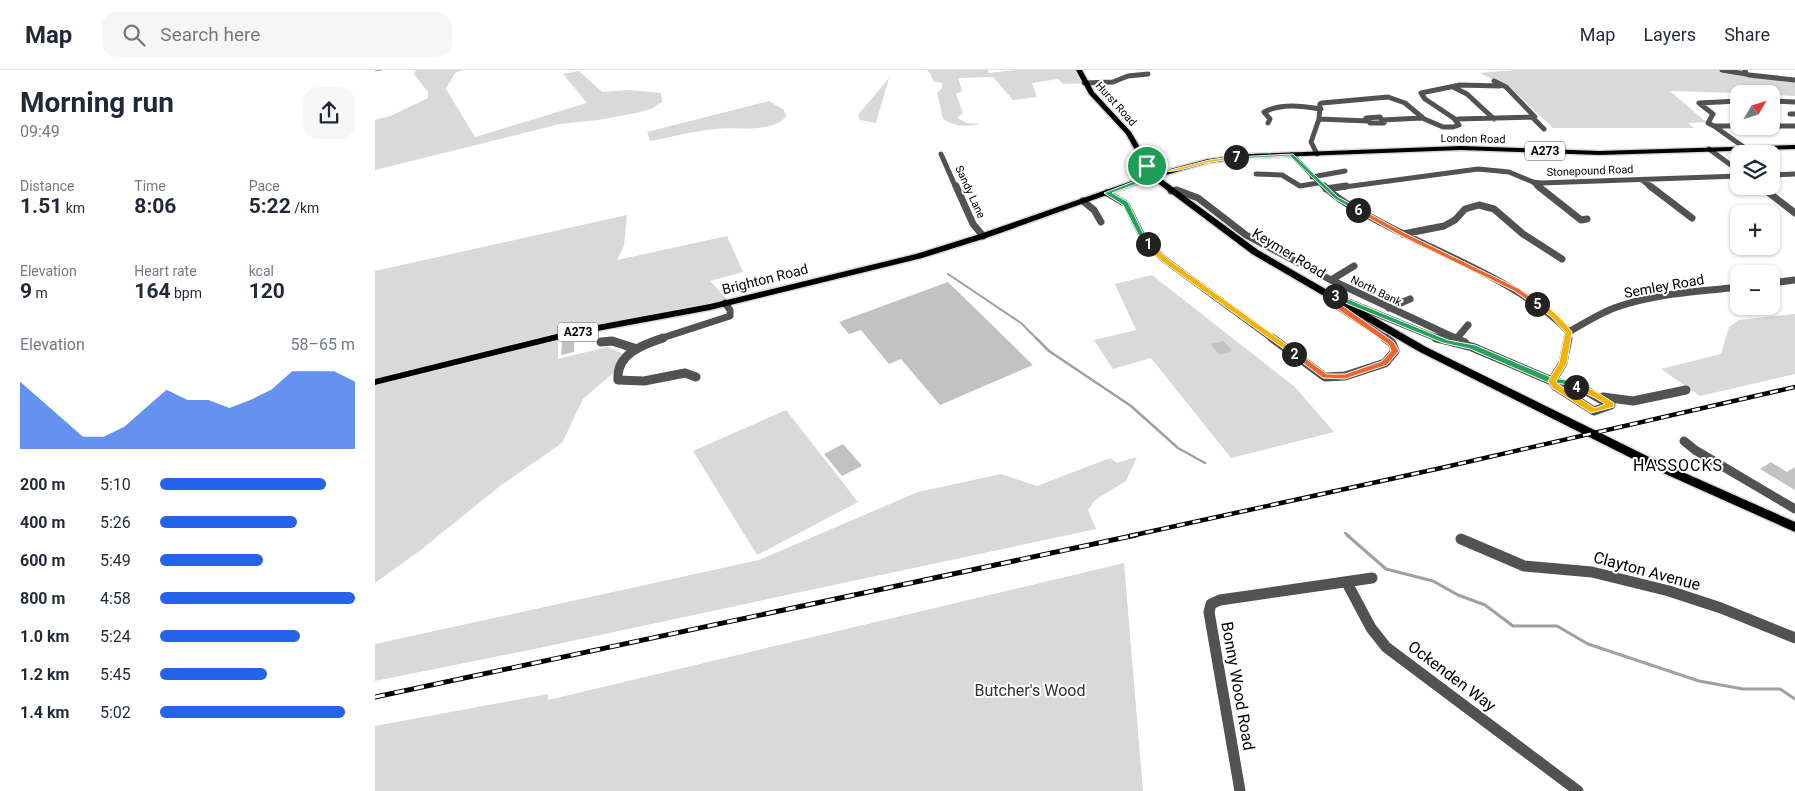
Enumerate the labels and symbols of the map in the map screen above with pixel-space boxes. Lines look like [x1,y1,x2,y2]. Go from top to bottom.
street label: Hurst Road [1093,79,1139,129]
north arrow [1730,85,1780,135]
street label: London Road [1440,132,1506,146]
road number: A273 [1525,142,1565,160]
pin: 7 [1223,144,1249,170]
pin [1126,145,1168,187]
street label: Stonepound Road [1546,163,1634,179]
street label: Sandy Lane [952,164,988,221]
pin: 6 [1345,198,1371,222]
street label: Keymer Road [1249,225,1329,281]
pin: 1 [1135,232,1161,256]
street label: Brighton Road [720,261,810,297]
street label: Semley Road [1623,271,1705,301]
street label: North Bank [1348,273,1404,309]
pin: 3 [1323,284,1347,308]
pin: 5 [1525,292,1549,316]
road number: A273 [558,322,598,342]
pin: 2 [1281,342,1307,366]
pin: 4 [1563,374,1589,400]
district label: HASSOCKS [1633,456,1723,475]
street label: Clayton Avenue [1592,548,1702,594]
street label: Bonny Wood Road [1217,620,1259,752]
street label: Ockenden Way [1404,637,1500,715]
park label: Butcher's Wood [975,681,1085,700]

